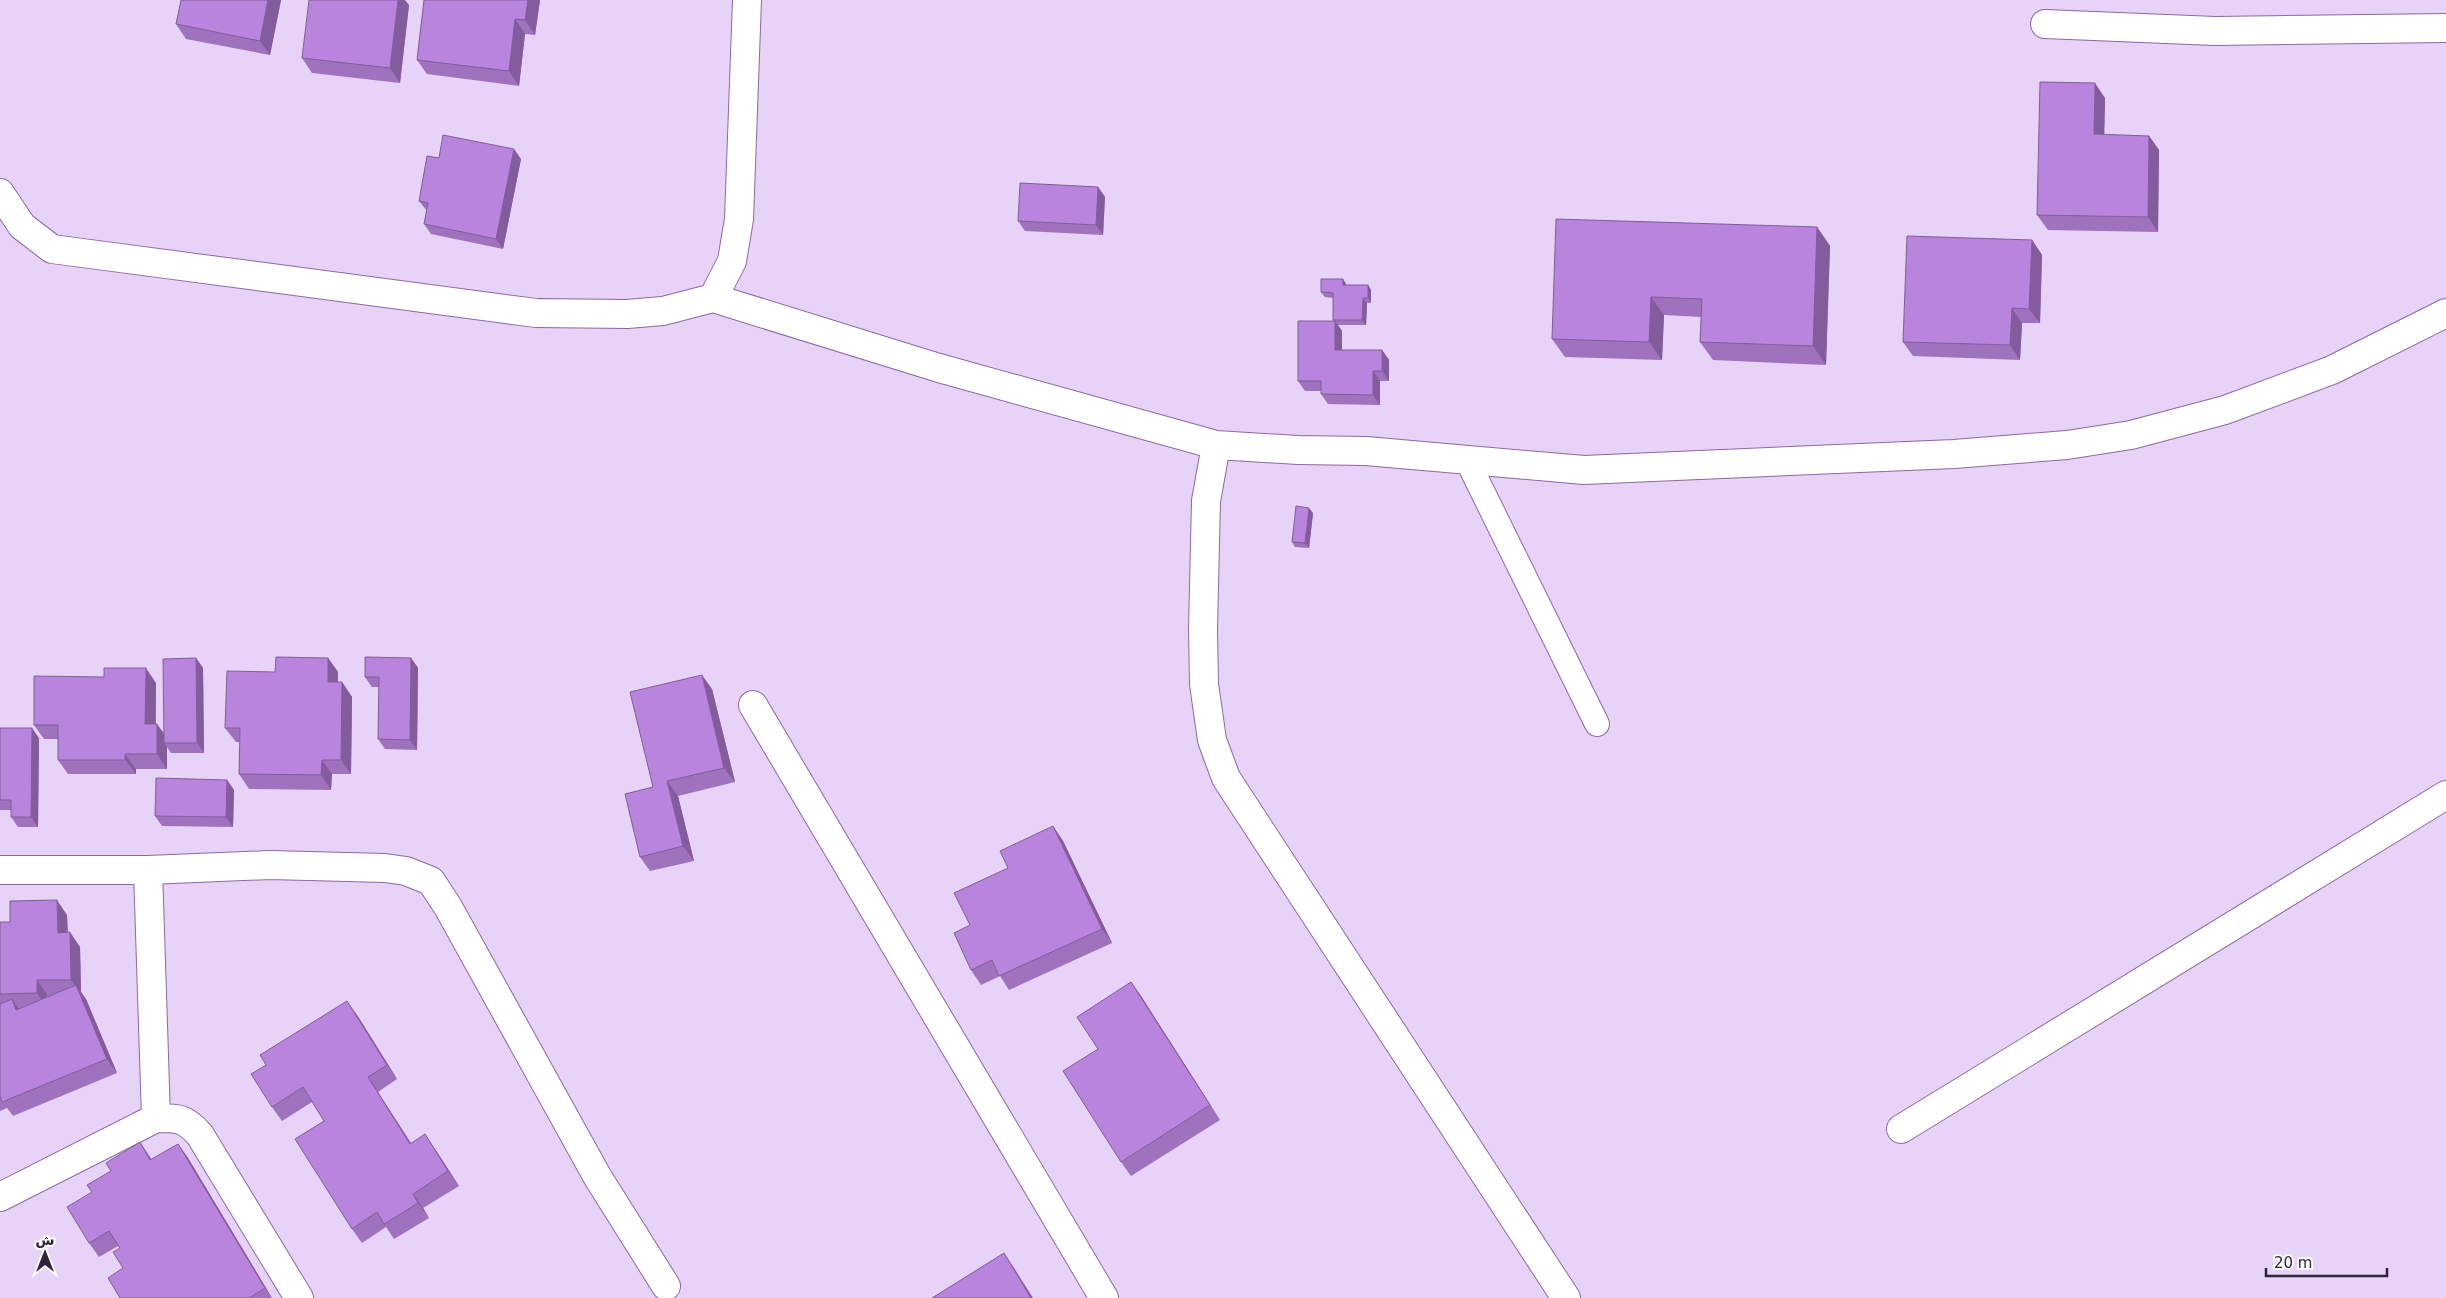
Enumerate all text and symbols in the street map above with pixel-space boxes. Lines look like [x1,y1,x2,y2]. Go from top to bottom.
north arrow [20,1228,70,1278]
text: ش [35,1232,55,1248]
scale bar [2266,1246,2387,1278]
text: 20 m [2274,1254,2312,1272]

